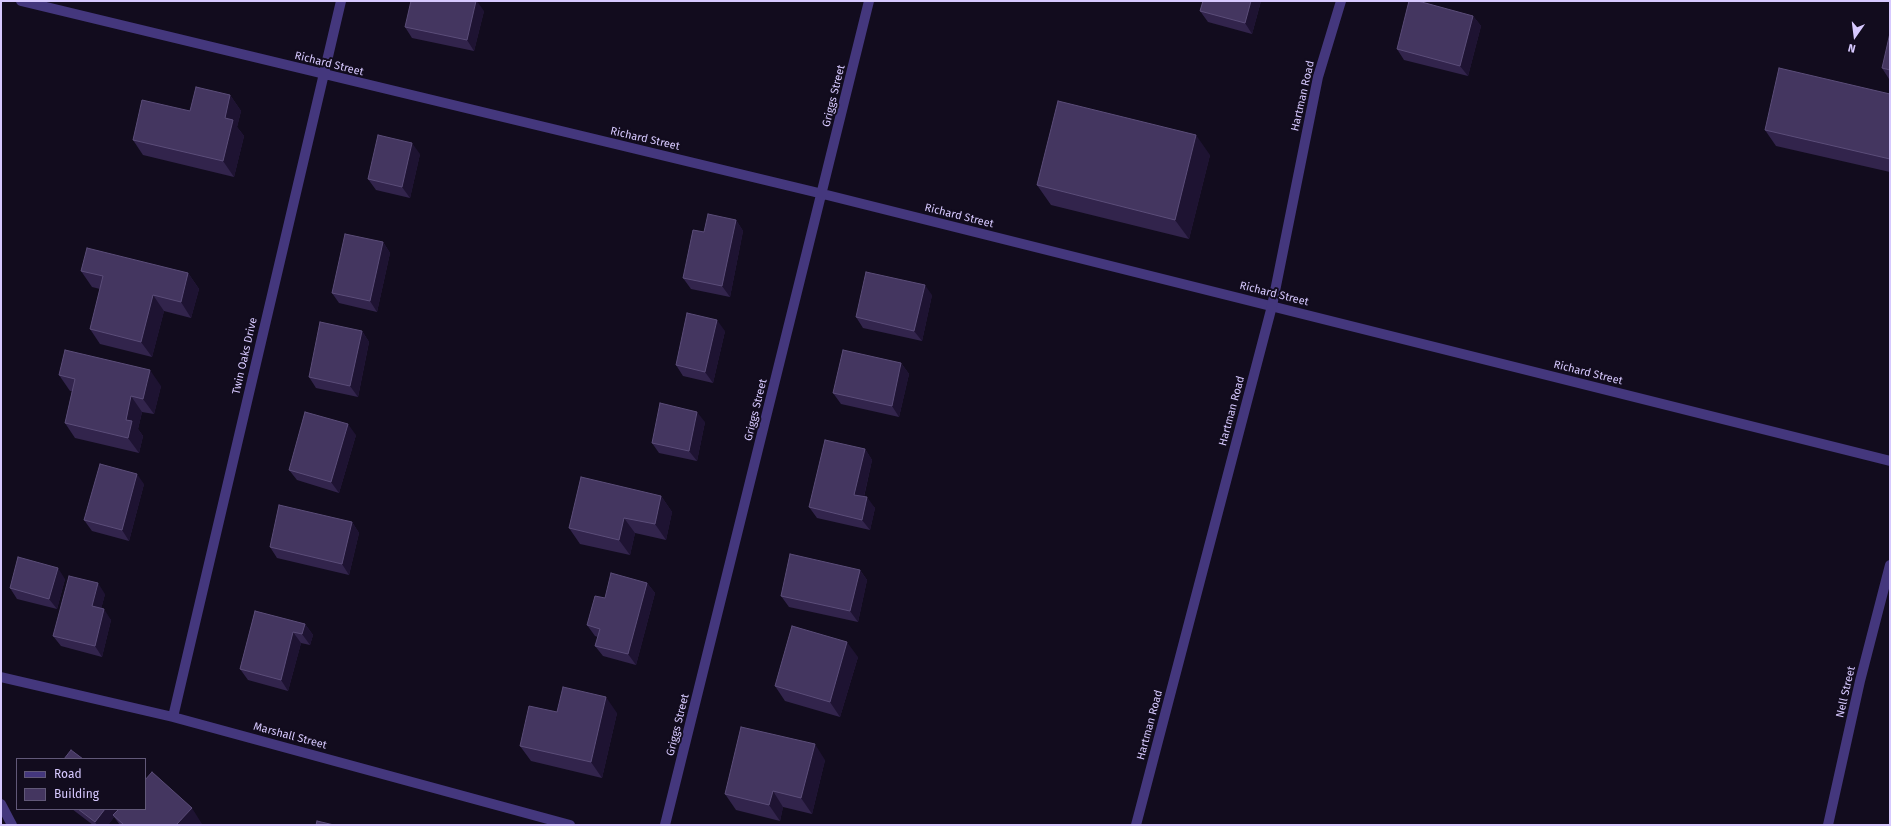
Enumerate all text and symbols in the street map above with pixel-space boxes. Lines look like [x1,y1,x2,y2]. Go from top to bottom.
north arrow [1835,16,1875,56]
text: N [1847,41,1857,55]
street label: Richard Street [293,49,365,79]
street label: Hartman Road [1288,60,1318,132]
street label: Griggs Street [820,64,848,128]
street label: Richard Street [609,125,681,153]
street label: Richard Street [923,201,995,231]
street label: Richard Street [1238,279,1310,309]
street label: Twin Oaks Drive [230,316,260,396]
street label: Richard Street [1552,358,1624,388]
street label: Hartman Road [1216,375,1248,447]
street label: Griggs Street [742,378,770,442]
street label: Nell Street [1834,665,1858,719]
street label: Hartman Road [1134,689,1166,761]
street label: Griggs Street [664,693,692,757]
street label: Marshall Street [252,720,328,752]
legend [16,758,146,810]
text: Road [54,767,82,781]
text: Building [54,787,99,801]

